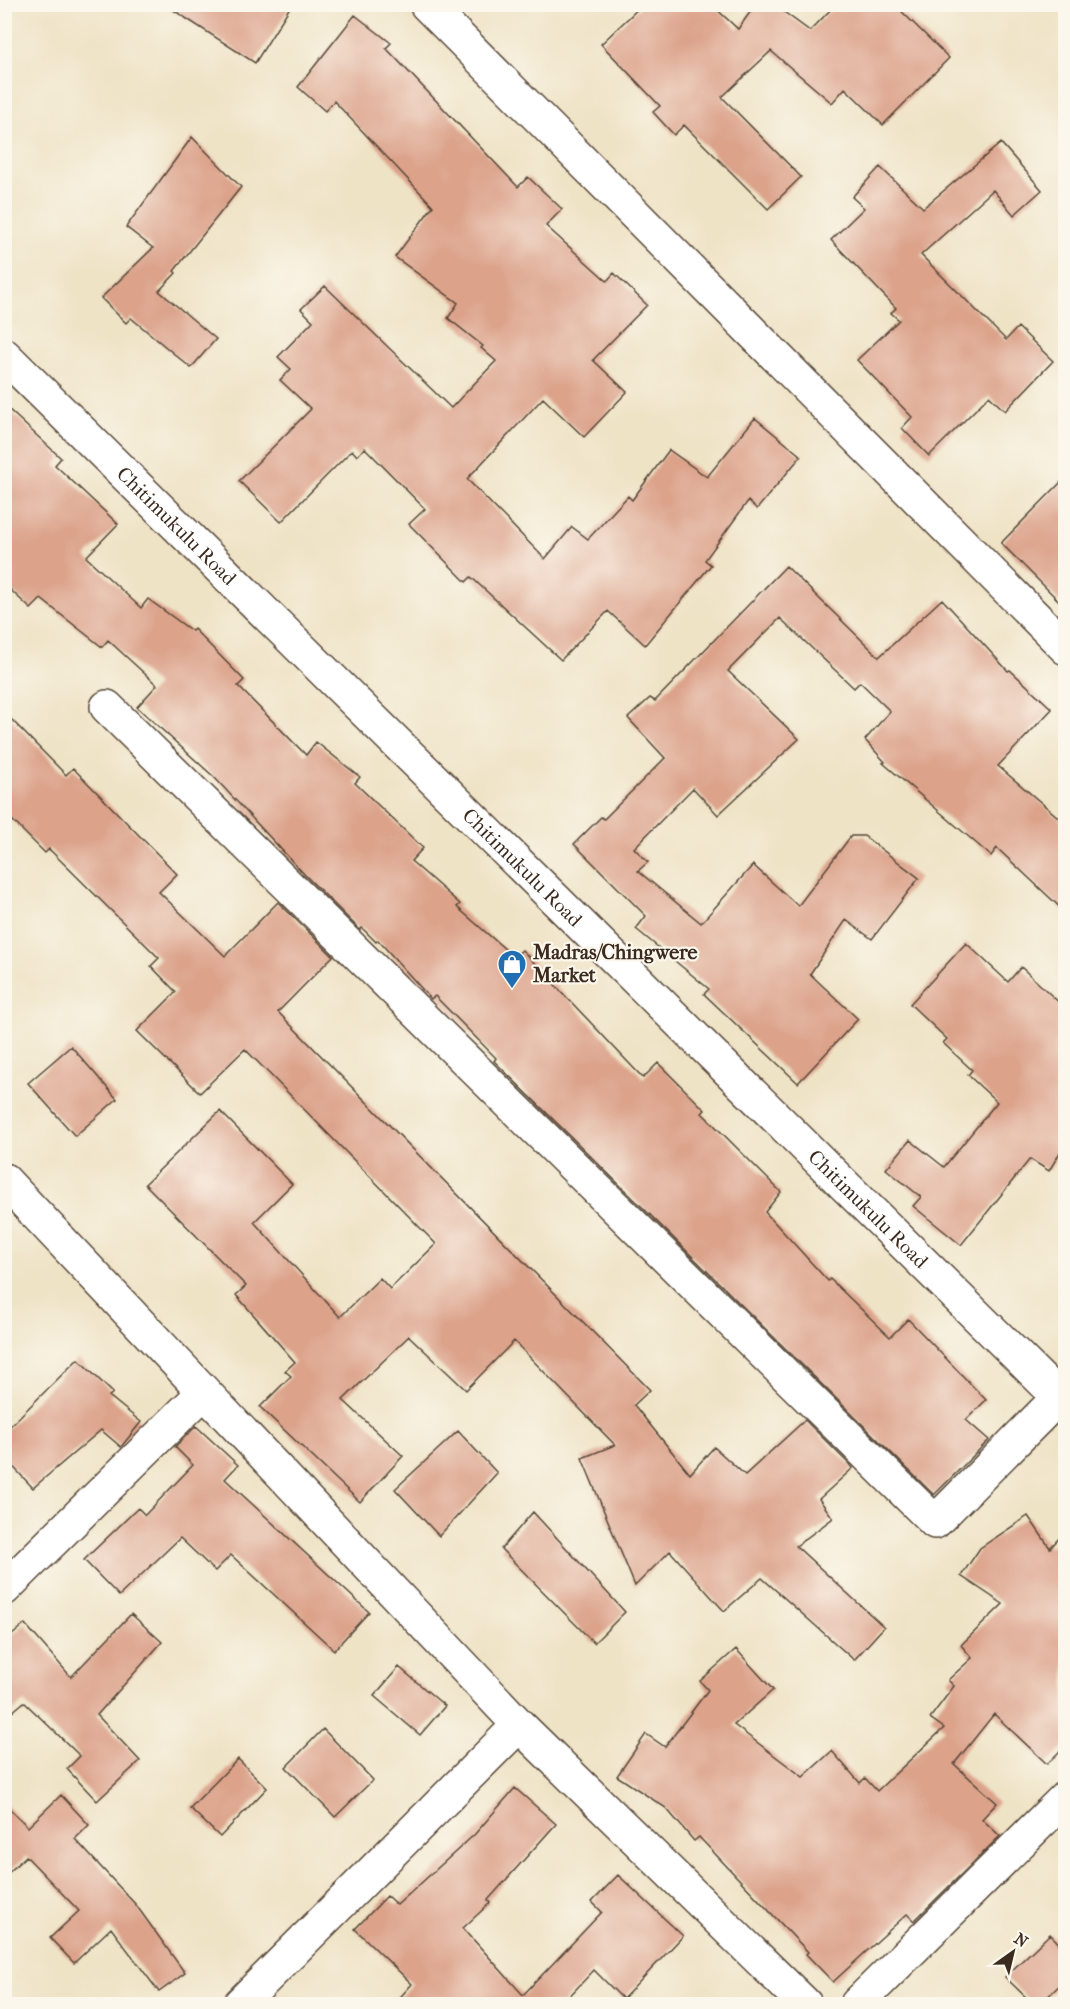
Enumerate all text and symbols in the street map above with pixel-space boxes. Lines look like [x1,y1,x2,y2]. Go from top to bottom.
street label: Chitimukulu Road [112,462,242,590]
street label: Chitimukulu Road [458,803,588,932]
place label: Madras/Chingwere Market [532,941,698,987]
shop icon: Madras/Chingwere Market [496,948,528,990]
street label: Chitimukulu Road [804,1145,934,1273]
north arrow [983,1922,1043,1982]
text: N [1011,1929,1032,1952]

